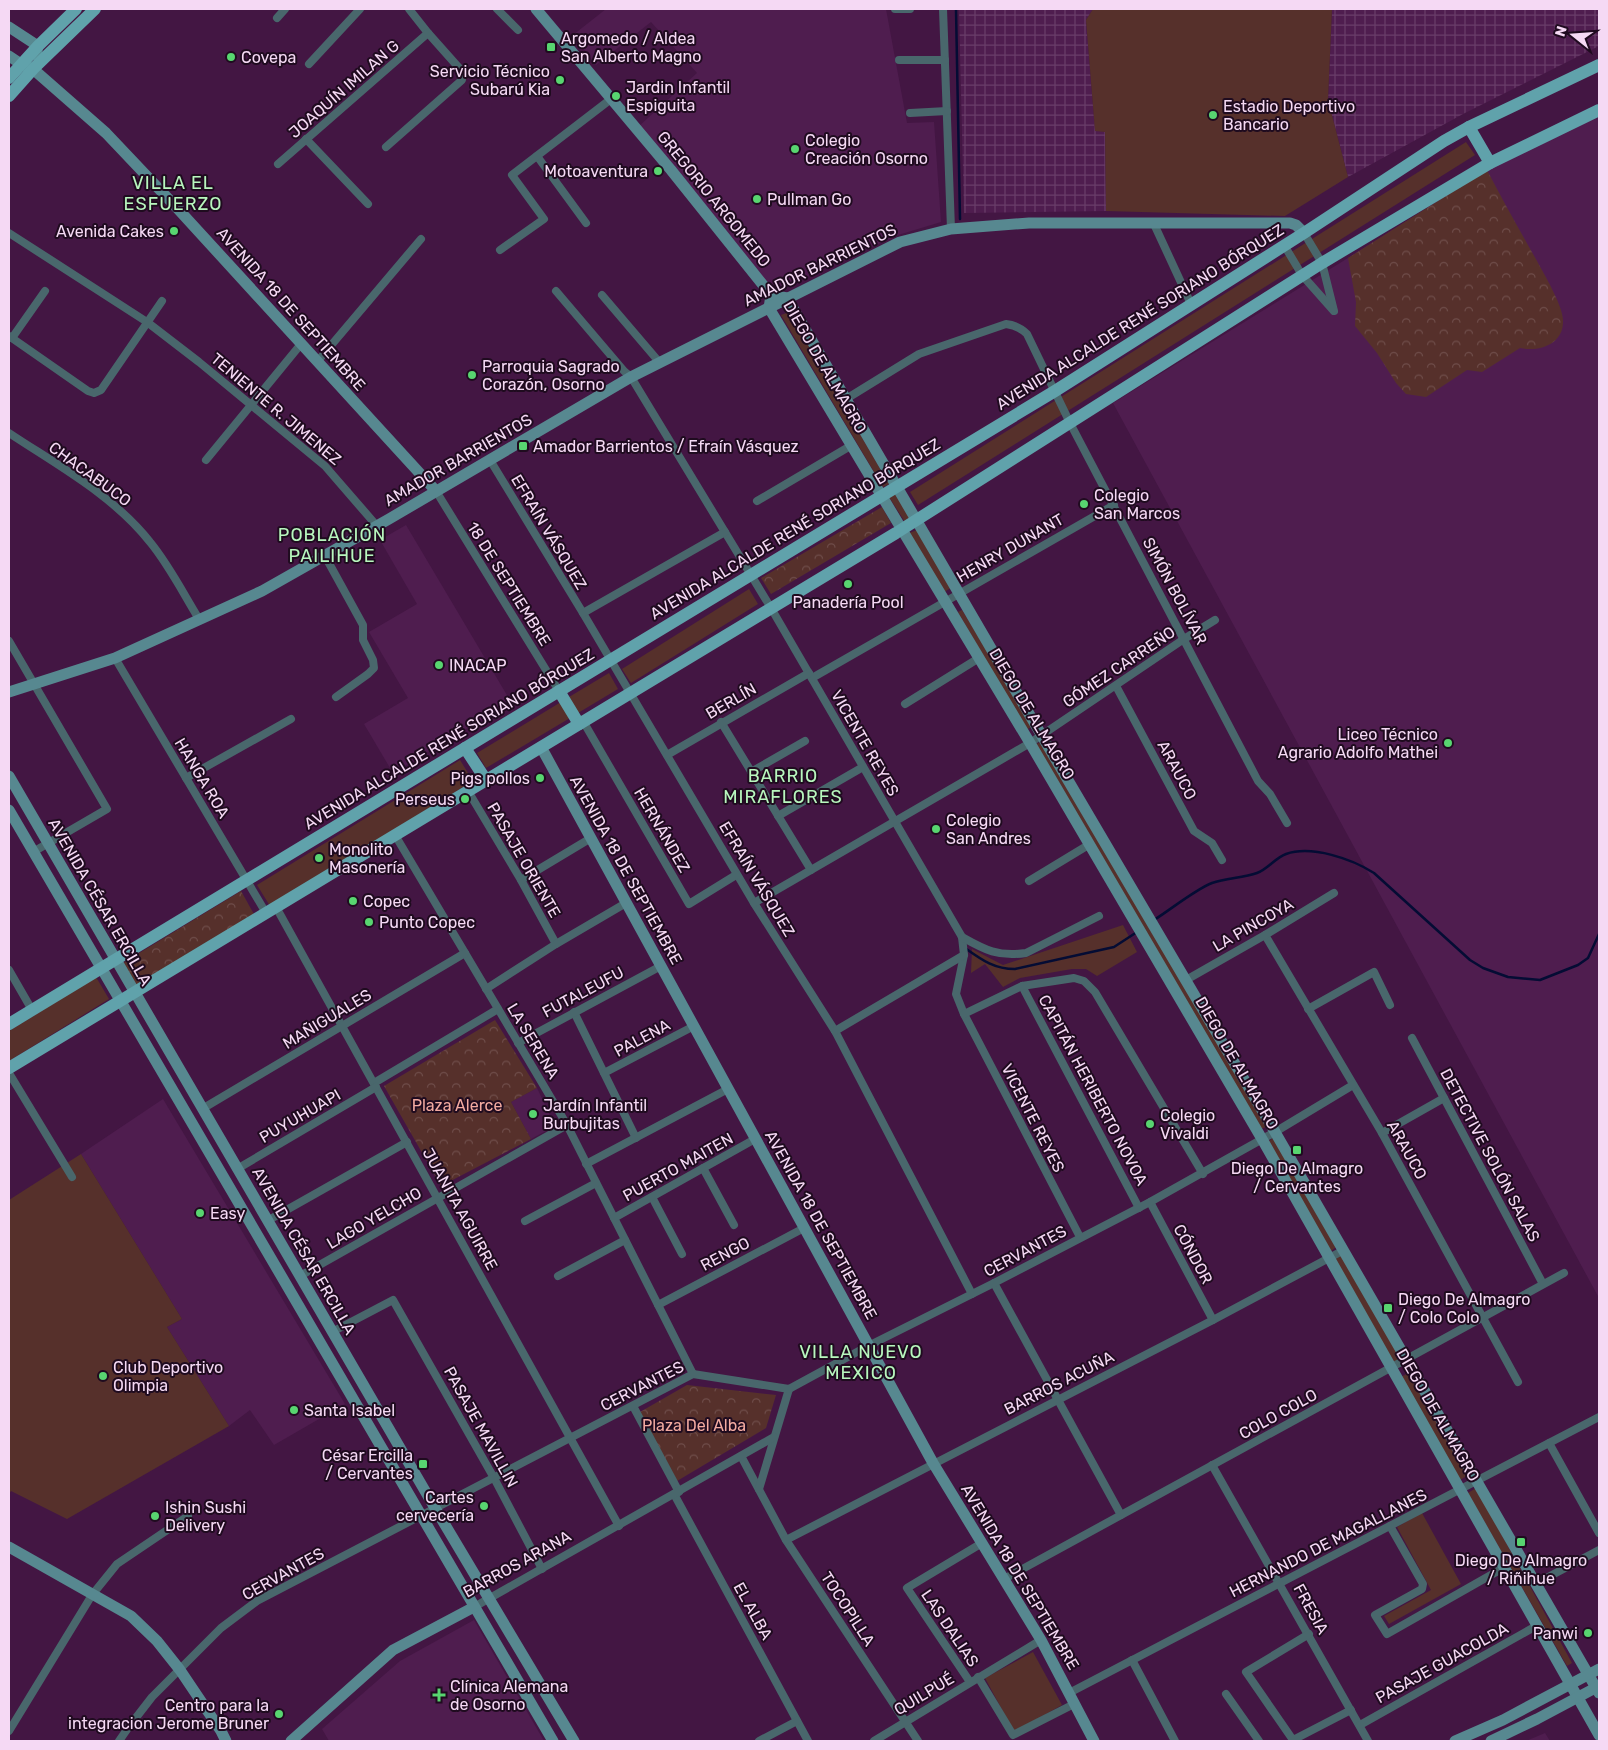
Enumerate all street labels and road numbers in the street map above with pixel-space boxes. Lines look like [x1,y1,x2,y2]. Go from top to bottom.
street label: JOAQUÍN IMILAN G [285,36,403,142]
street label: GREGORIO ARGOMEDO [653,127,775,271]
street label: AVENIDA ALCALDE RENÉ SORIANO BÓRQUEZ [992,219,1287,414]
street label: AMADOR BARRIENTOS [740,220,900,310]
street label: AVENIDA 18 DE SEPTIEMBRE [213,223,369,395]
street label: DIEGO DE ALMAGRO [779,297,871,437]
street label: TENIENTE R. JIMENEZ [207,349,345,469]
street label: AMADOR BARRIENTOS [381,410,535,510]
street label: AVENIDA ALCALDE RENÉ SORIANO BÓRQUEZ [646,434,944,623]
street label: CHACABUCO [45,438,135,510]
street label: EFRAÍN VÁSQUEZ [507,471,591,593]
street label: HENRY DUNANT [953,510,1067,586]
street label: 18 DE SEPTIEMBRE [463,519,555,649]
street label: SIMÓN BOLÍVAR [1139,534,1212,648]
street label: GÓMEZ CARREÑO [1059,622,1179,712]
street label: AVENIDA ALCALDE RENÉ SORIANO BÓRQUEZ [300,644,598,833]
street label: DIEGO DE ALMAGRO [985,645,1079,783]
street label: BERLÍN [702,679,760,723]
street label: VICENTE REYES [827,687,903,799]
street label: HANGA ROA [171,735,233,822]
street label: ARAUCO [1153,737,1201,803]
street label: AVENIDA 18 DE SEPTIEMBRE [566,772,686,968]
street label: HERNÁNDEZ [630,784,694,876]
street label: PASAJE ORIENTE [483,799,565,921]
street label: AVENIDA CÉSAR ERCILLA [44,815,156,989]
street label: EFRAÍN VÁSQUEZ [715,818,799,940]
street label: LA PINCOYA [1209,894,1297,956]
street label: FUTALEUFU [539,963,627,1021]
street label: MAÑIGUALES [279,985,375,1053]
street label: CAPITÁN HERIBERTO NOVOA [1035,991,1152,1189]
street label: DIEGO DE ALMAGRO [1191,993,1283,1133]
street label: LA SERENA [503,1000,563,1083]
street label: PALENA [611,1015,674,1061]
street label: VICENTE REYES [997,1060,1069,1176]
street label: DETECTIVE SOLÓN SALAS [1436,1065,1545,1245]
street label: PUYUHUAPI [256,1085,344,1147]
street label: ARAUCO [1383,1117,1431,1183]
street label: AVENIDA 18 DE SEPTIEMBRE [761,1127,881,1323]
street label: PUERTO MAITEN [620,1129,736,1205]
street label: JUANITA AGUIRRE [419,1145,501,1273]
street label: AVENIDA CÉSAR ERCILLA [248,1164,360,1338]
street label: LAGO YELCHO [323,1183,425,1253]
street label: CÓNDOR [1169,1220,1218,1287]
street label: CERVANTES [980,1221,1070,1281]
street label: RENGO [697,1233,753,1275]
street label: DIEGO DE ALMAGRO [1392,1345,1484,1485]
street label: BARROS ACUÑA [1001,1347,1117,1419]
street label: CERVANTES [597,1357,687,1415]
street label: PASAJE MAVILLIN [440,1363,522,1491]
street label: COLO COLO [1236,1385,1320,1443]
street label: AVENIDA 18 DE SEPTIEMBRE [957,1481,1083,1673]
street label: HERNANDO DE MAGALLANES [1226,1485,1430,1601]
street label: BARROS ARANA [460,1526,574,1601]
street label: CERVANTES [239,1544,327,1604]
street label: TOCOPILLA [817,1568,879,1650]
street label: EL ALBA [729,1579,777,1643]
street label: FRESIA [1289,1581,1333,1638]
street label: LAS DALIAS [917,1586,983,1670]
street label: PASAJE GUACOLDA [1372,1618,1512,1707]
street label: QUILPUÉ [891,1669,957,1719]

